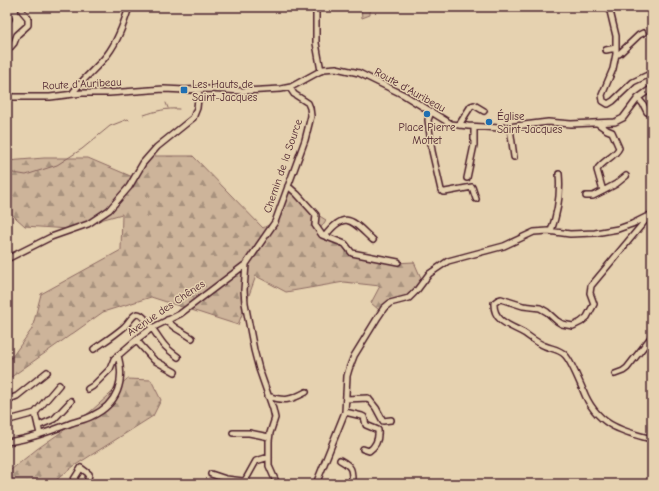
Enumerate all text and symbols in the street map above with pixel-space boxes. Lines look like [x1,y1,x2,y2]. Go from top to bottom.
street label: Route d'Auribeau [372,65,448,115]
street label: Route d'Auribeau [42,75,122,93]
place label: Les Hauts de Saint-Jacques [192,78,258,104]
marker: Les Hauts de Saint-Jacques [179,85,189,95]
marker: Place Pierre Mottet [422,109,432,119]
place label: Église Saint-Jacques [497,109,563,136]
street label: Chemin de la Source [261,117,305,215]
marker: Église Saint-Jacques [484,117,494,127]
place label: Place Pierre Mottet [399,121,456,147]
street label: Avenue des Chênes [125,277,208,339]

